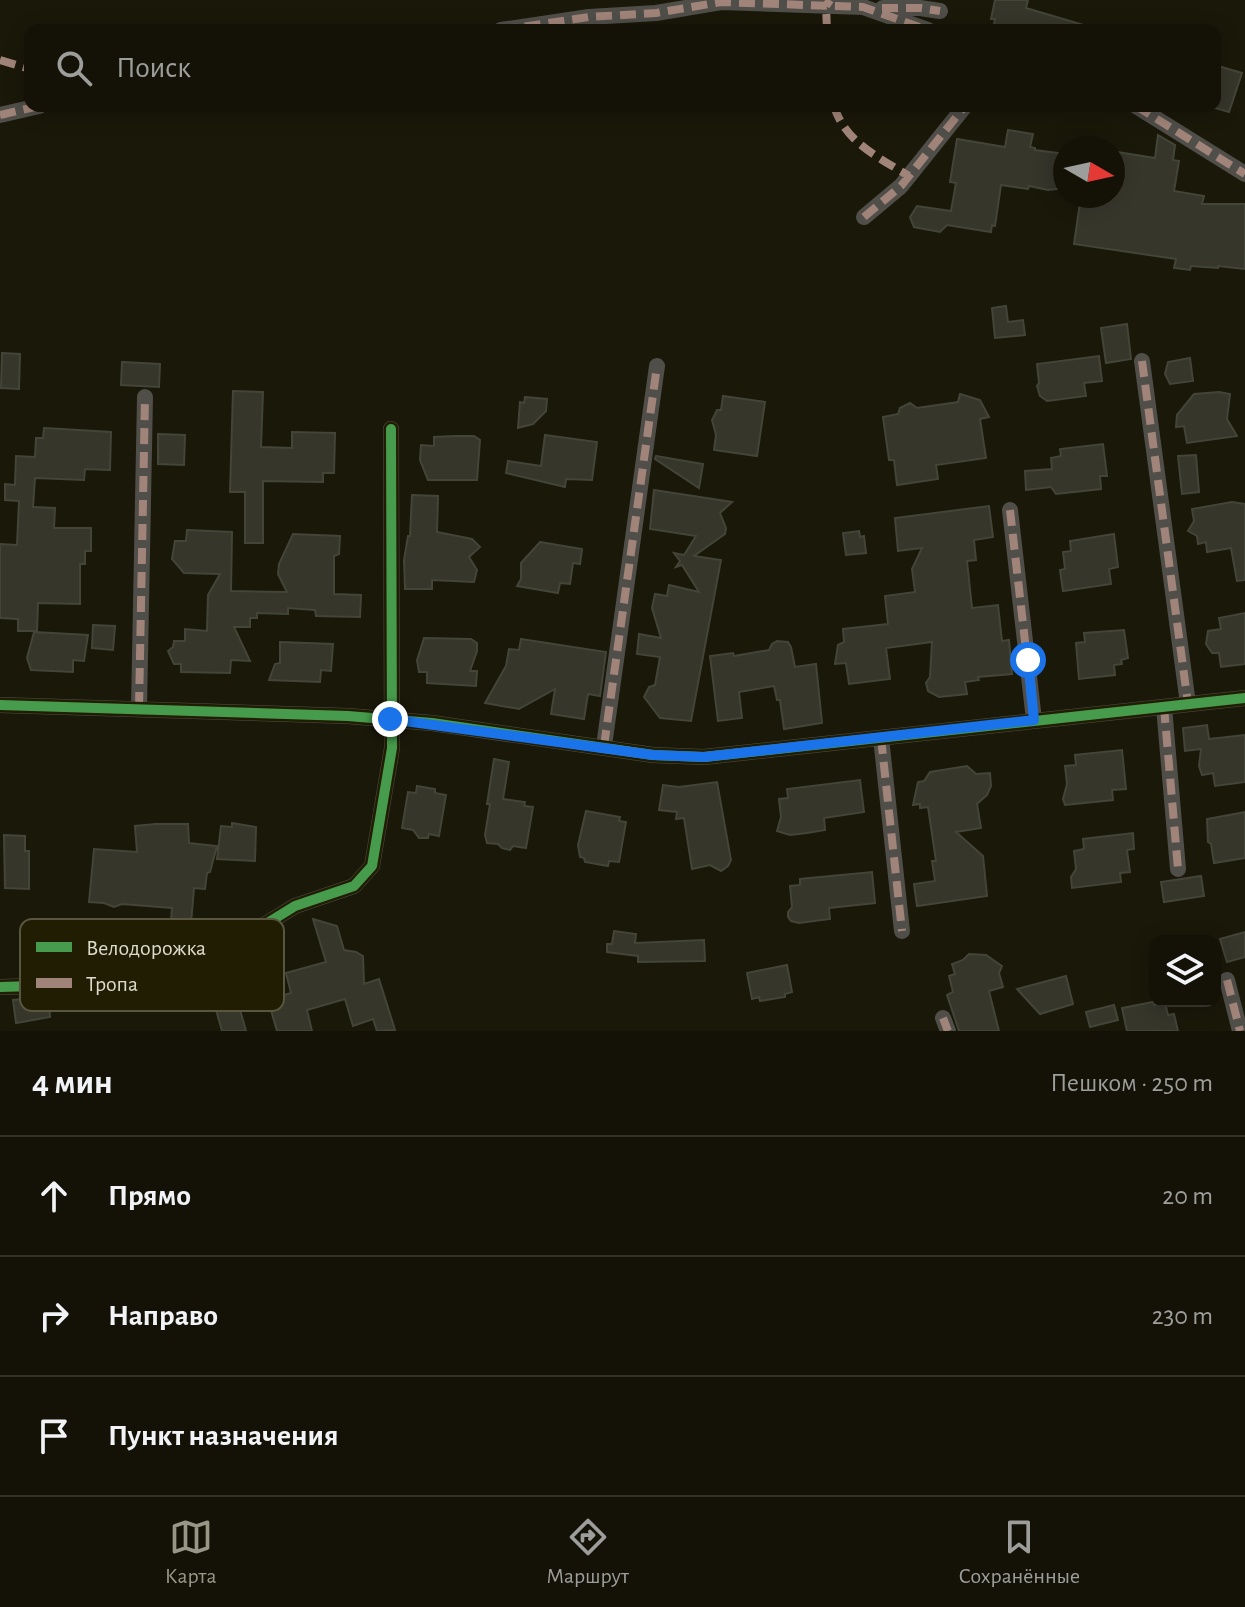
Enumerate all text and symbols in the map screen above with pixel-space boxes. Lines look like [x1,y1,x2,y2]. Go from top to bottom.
search box [24,24,1221,112]
icon: search [52,46,96,90]
text: Поиск [116,53,191,83]
north arrow [1053,136,1125,208]
route start [1010,642,1046,678]
route end [372,701,408,737]
legend [20,919,284,1011]
map controls [1149,935,1221,1007]
button: layers [1149,935,1221,1007]
text: Велодорожка [86,937,206,959]
text: Тропа [86,973,138,995]
text: 4 мин [32,1066,113,1100]
text: Пешком · 250 m [1050,1070,1213,1096]
icon: ahead [32,1174,76,1218]
text: Прямо [108,1181,191,1211]
text: 20 m [1162,1183,1213,1209]
icon: right [32,1294,76,1338]
text: Направо [108,1301,218,1331]
text: 230 m [1152,1303,1213,1329]
icon: arrive [32,1414,76,1458]
text: Пункт назначения [108,1421,339,1451]
tab: Карта [165,1515,216,1589]
tab: Маршрут [546,1515,629,1589]
tab: Сохранённые [959,1515,1080,1589]

